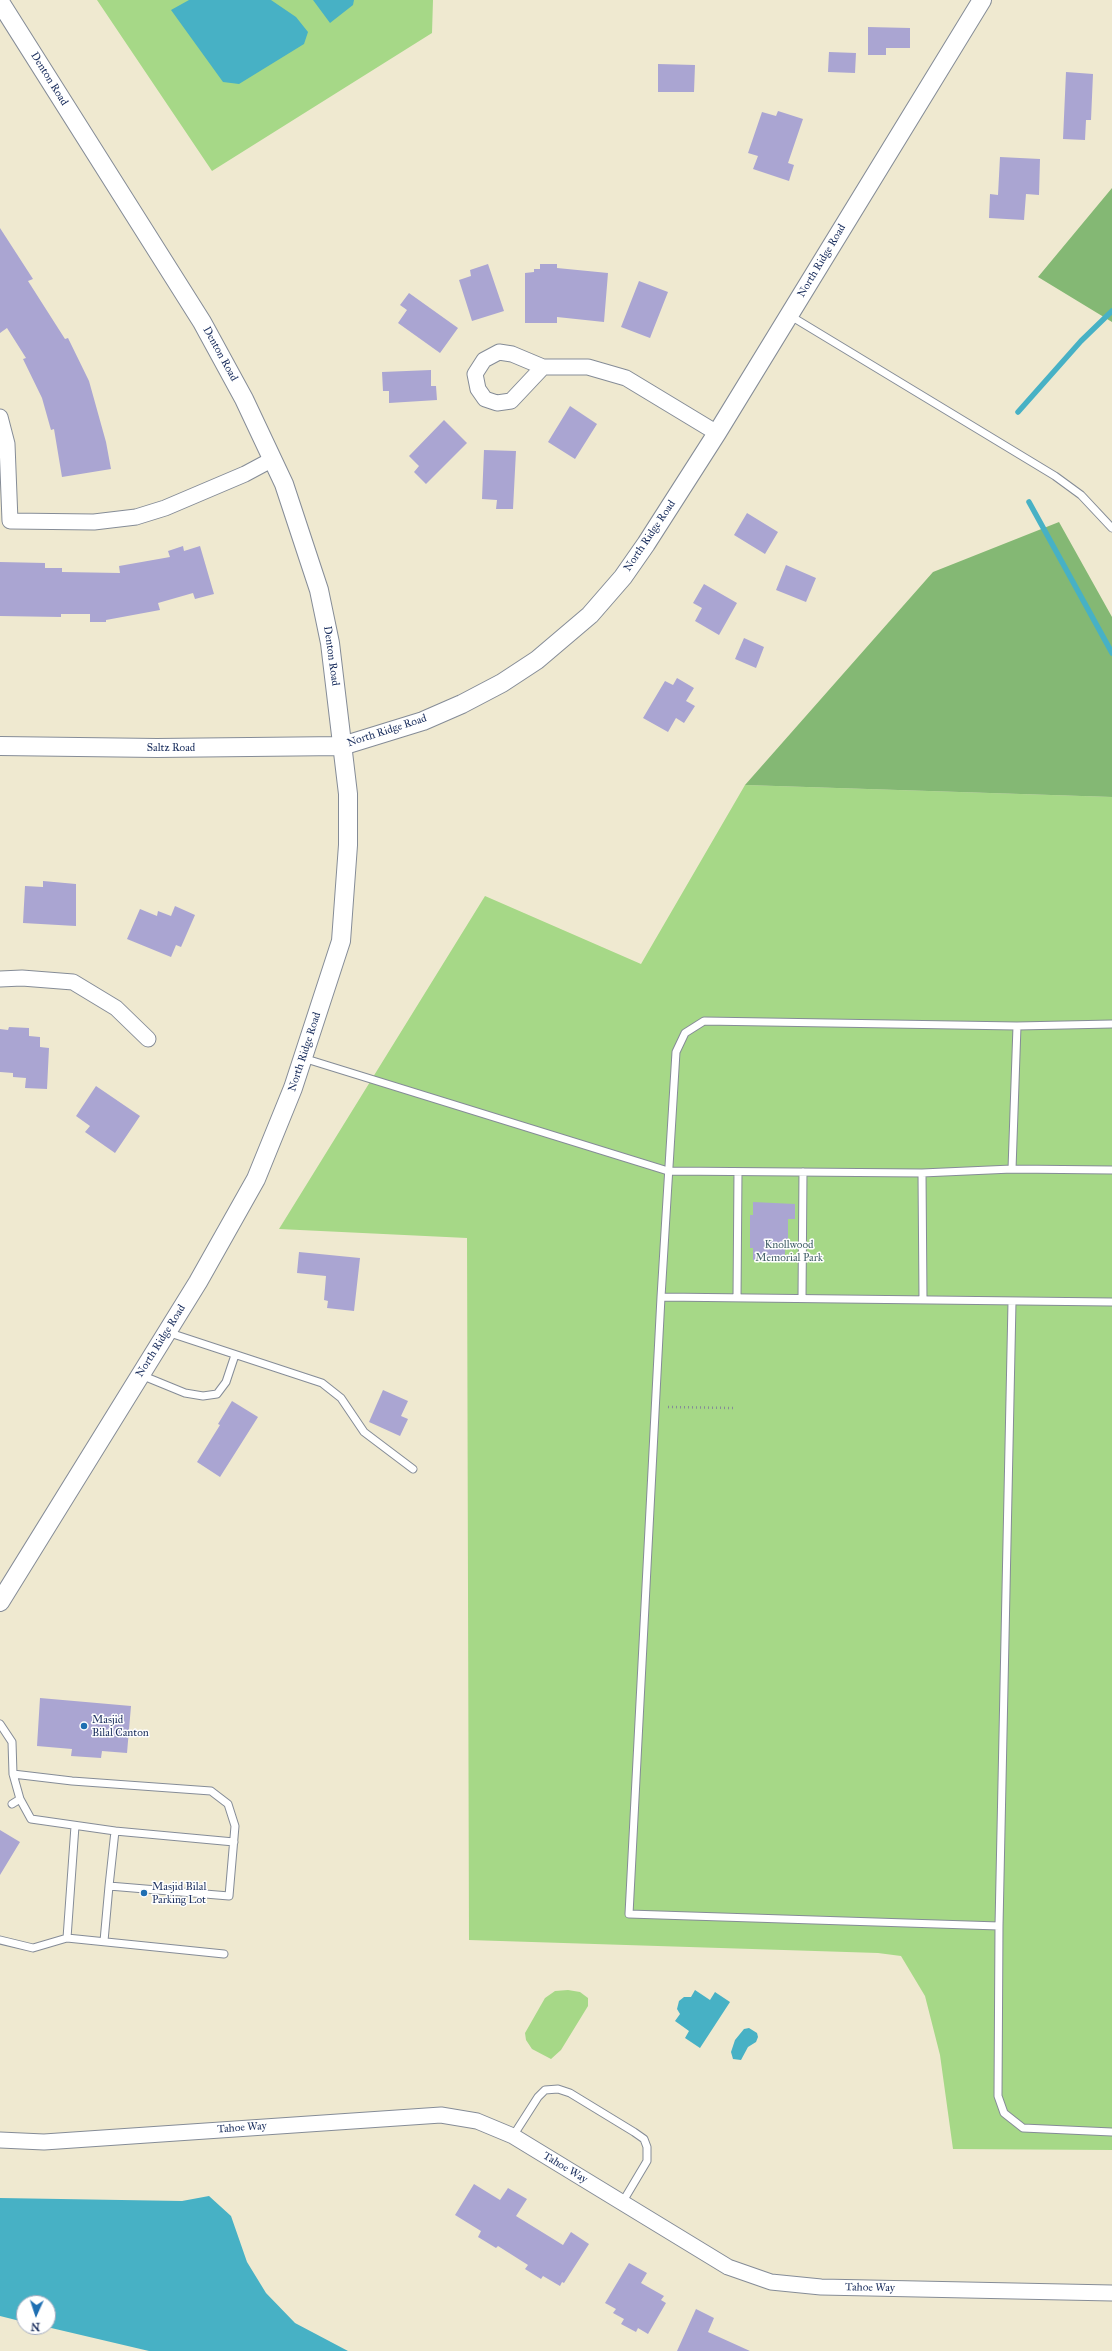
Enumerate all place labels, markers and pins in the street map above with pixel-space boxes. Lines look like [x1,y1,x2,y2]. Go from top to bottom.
place label: Masjid Bilal Canton [92,1713,149,1739]
marker: Masjid Bilal Canton [79,1721,89,1731]
place label: Masjid Bilal Parking Lot [152,1880,206,1906]
marker: Masjid Bilal Parking Lot [139,1888,149,1898]

